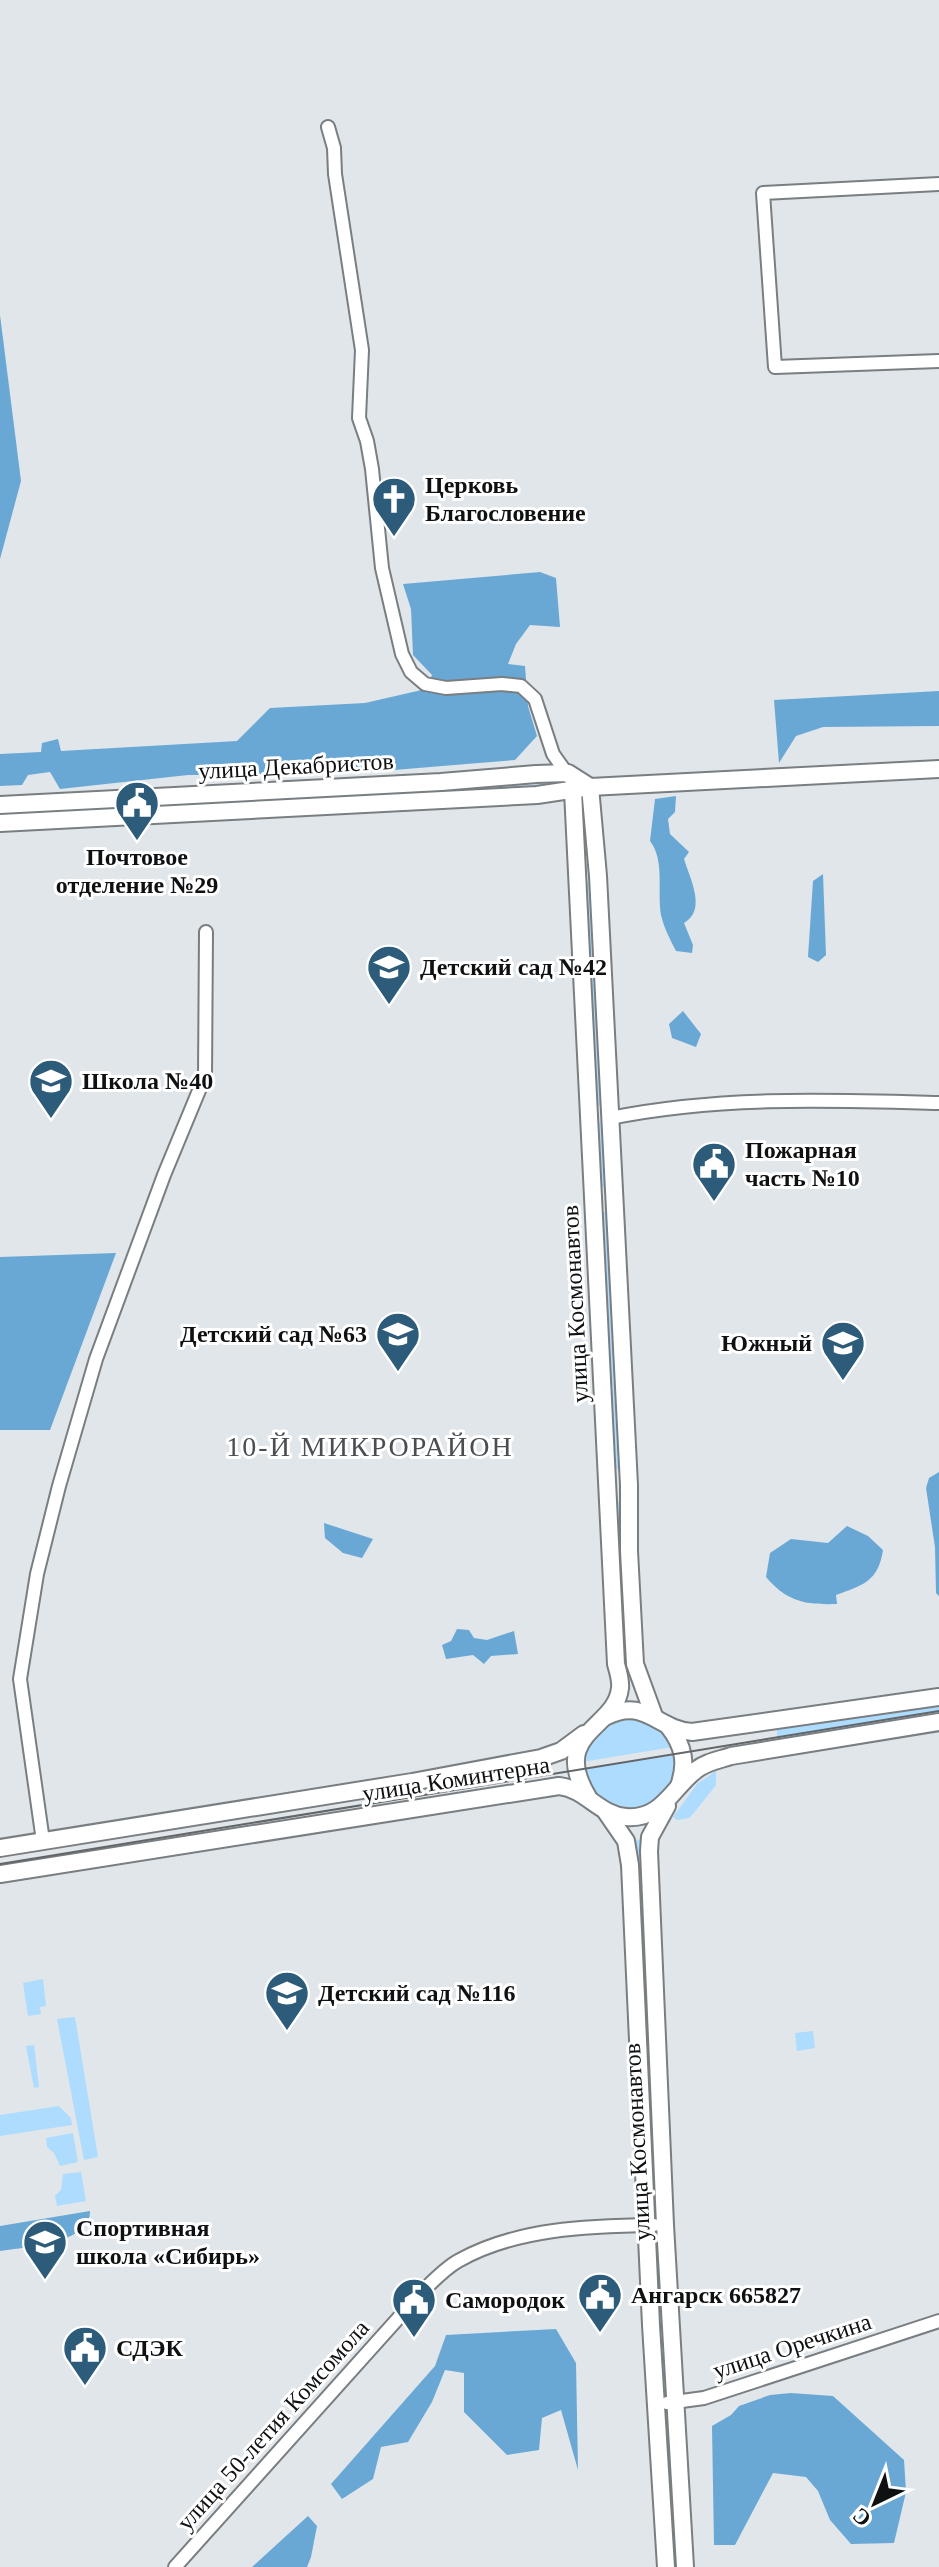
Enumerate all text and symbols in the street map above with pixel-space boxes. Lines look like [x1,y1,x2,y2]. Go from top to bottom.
place label: Церковь Благословение [425,472,586,526]
church icon: Церковь Благословение [370,475,418,538]
street label: улица Декабристов [198,748,394,784]
public building icon: Почтовое отделение №29 [113,779,161,842]
place label: Почтовое отделение №29 [56,844,218,898]
school or university icon: Детский сад №42 [365,943,413,1006]
place label: Детский сад №42 [420,954,607,980]
school or university icon: Школа №40 [27,1057,75,1120]
place label: Школа №40 [82,1068,213,1094]
place label: Пожарная часть №10 [745,1137,860,1191]
public building icon: Пожарная часть №10 [690,1140,738,1203]
street label: улица Космонавтов [557,1204,593,1404]
school or university icon: Детский сад №63 [374,1310,422,1373]
school or university icon: Южный [819,1319,867,1382]
place label: Детский сад №63 [180,1321,367,1347]
place label: Южный [721,1330,812,1356]
district label: 10-Й МИКРОРАЙОН [226,1431,514,1462]
street label: улица Коминтерна [361,1751,552,1807]
school or university icon: Детский сад №116 [263,1969,311,2032]
place label: Детский сад №116 [318,1980,516,2006]
street label: улица Космонавтов [619,2042,655,2242]
place label: Спортивная школа «Сибирь» [76,2215,260,2269]
school or university icon: Спортивная школа «Сибирь» [21,2218,69,2281]
public building icon: Ангарск 665827 [576,2271,624,2334]
public building icon: Самородок [390,2276,438,2339]
place label: Ангарск 665827 [631,2282,801,2308]
place label: Самородок [445,2287,565,2313]
street label: улица Оречкина [710,2308,875,2384]
street label: улица 50-летия Комсомола [172,2314,374,2535]
public building icon: СДЭК [61,2324,109,2387]
place label: СДЭК [116,2335,184,2361]
north arrow [835,2463,915,2543]
text: С [847,2503,876,2532]

